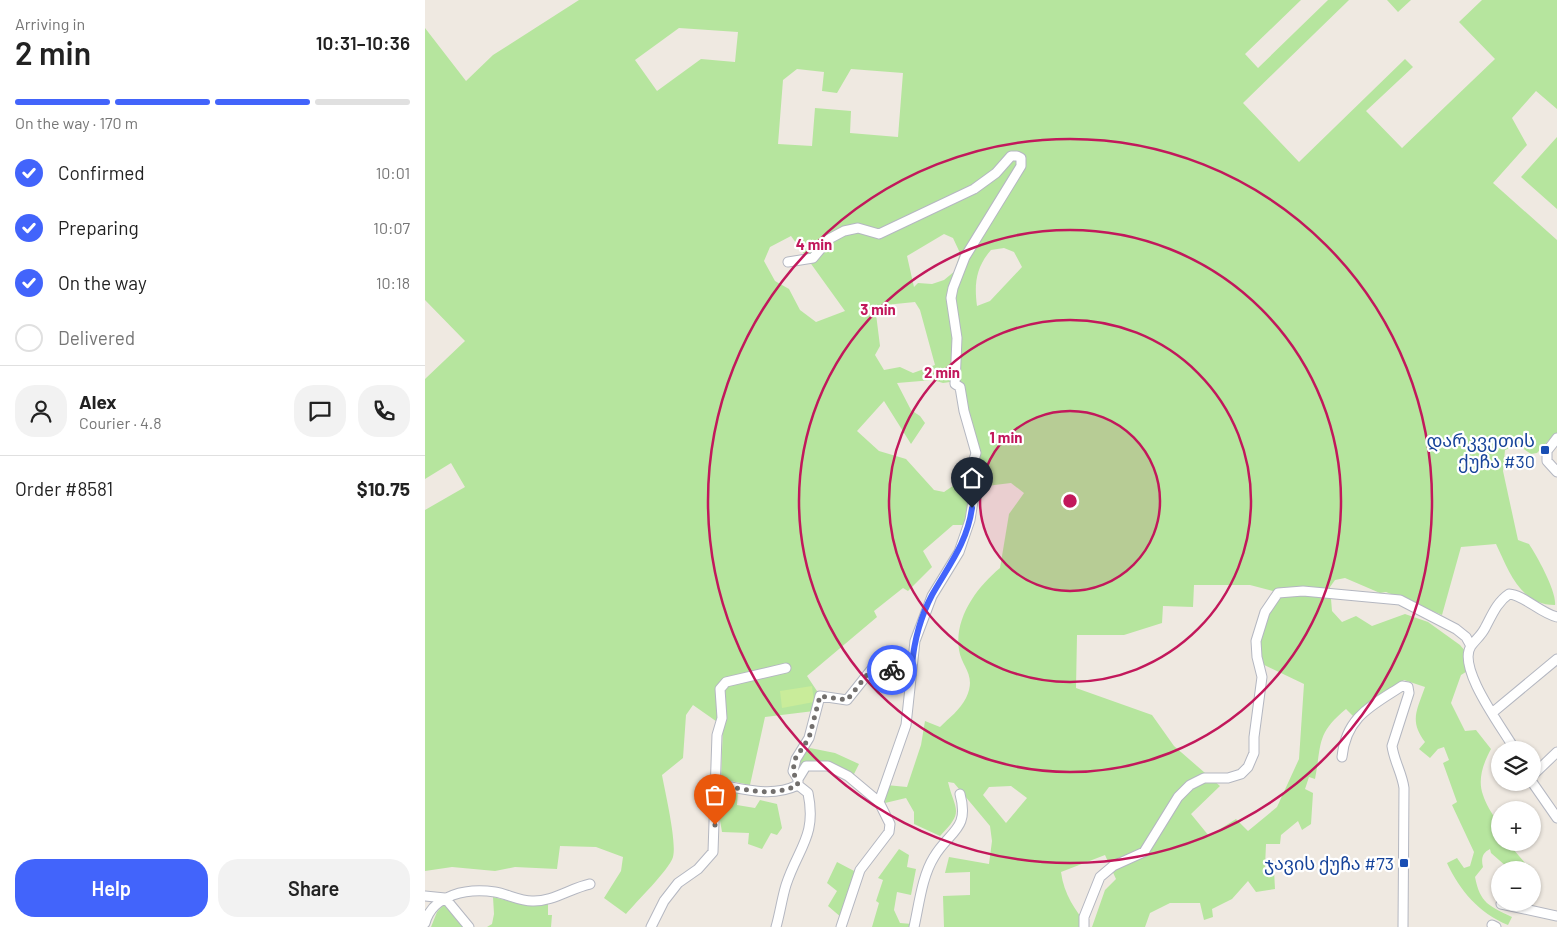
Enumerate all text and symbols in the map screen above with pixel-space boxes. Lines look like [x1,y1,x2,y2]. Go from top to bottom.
text: Arriving in [15,14,85,33]
text: 10:31–10:36 [316,31,410,54]
text: 2 min [15,33,91,71]
text: On the way · 170 m [15,113,138,132]
icon: check [15,159,43,187]
text: Confirmed [58,161,145,184]
text: 10:01 [376,163,410,182]
icon: check [15,214,43,242]
text: Preparing [58,216,139,239]
text: 10:07 [373,218,410,237]
text: 4 min [796,235,832,253]
icon: check [15,269,43,297]
text: On the way [58,271,147,294]
text: 10:18 [376,273,410,292]
text: 3 min [860,300,896,318]
text: Delivered [58,326,135,349]
text: 2 min [924,363,960,381]
button: person [15,385,67,437]
button: chat [294,385,346,437]
button: phone [358,385,410,437]
text: Alex [79,390,117,413]
text: Courier · 4.8 [79,413,162,432]
text: 1 min [990,428,1022,446]
place label: დარკვეთის ქუჩა #30 [1427,429,1535,473]
marker: დარკვეთის ქუჩა #30 [1539,444,1551,456]
pin [951,457,993,508]
icon: home [958,464,986,492]
text: Order #8581 [15,477,113,500]
text: $10.75 [357,477,410,500]
centre of rings [1061,492,1079,510]
courier [867,645,917,695]
icon: bike [878,656,906,684]
map controls [1491,741,1541,911]
button: layers [1491,741,1541,791]
pin [694,774,736,825]
icon: bag [701,781,729,809]
button: + [1491,801,1541,851]
place label: ჯავის ქუჩა #73 [1264,852,1394,875]
marker: ჯავის ქუჩა #73 [1398,857,1410,869]
button: Help [15,859,208,917]
button: Share [218,859,410,917]
button: − [1491,861,1541,911]

